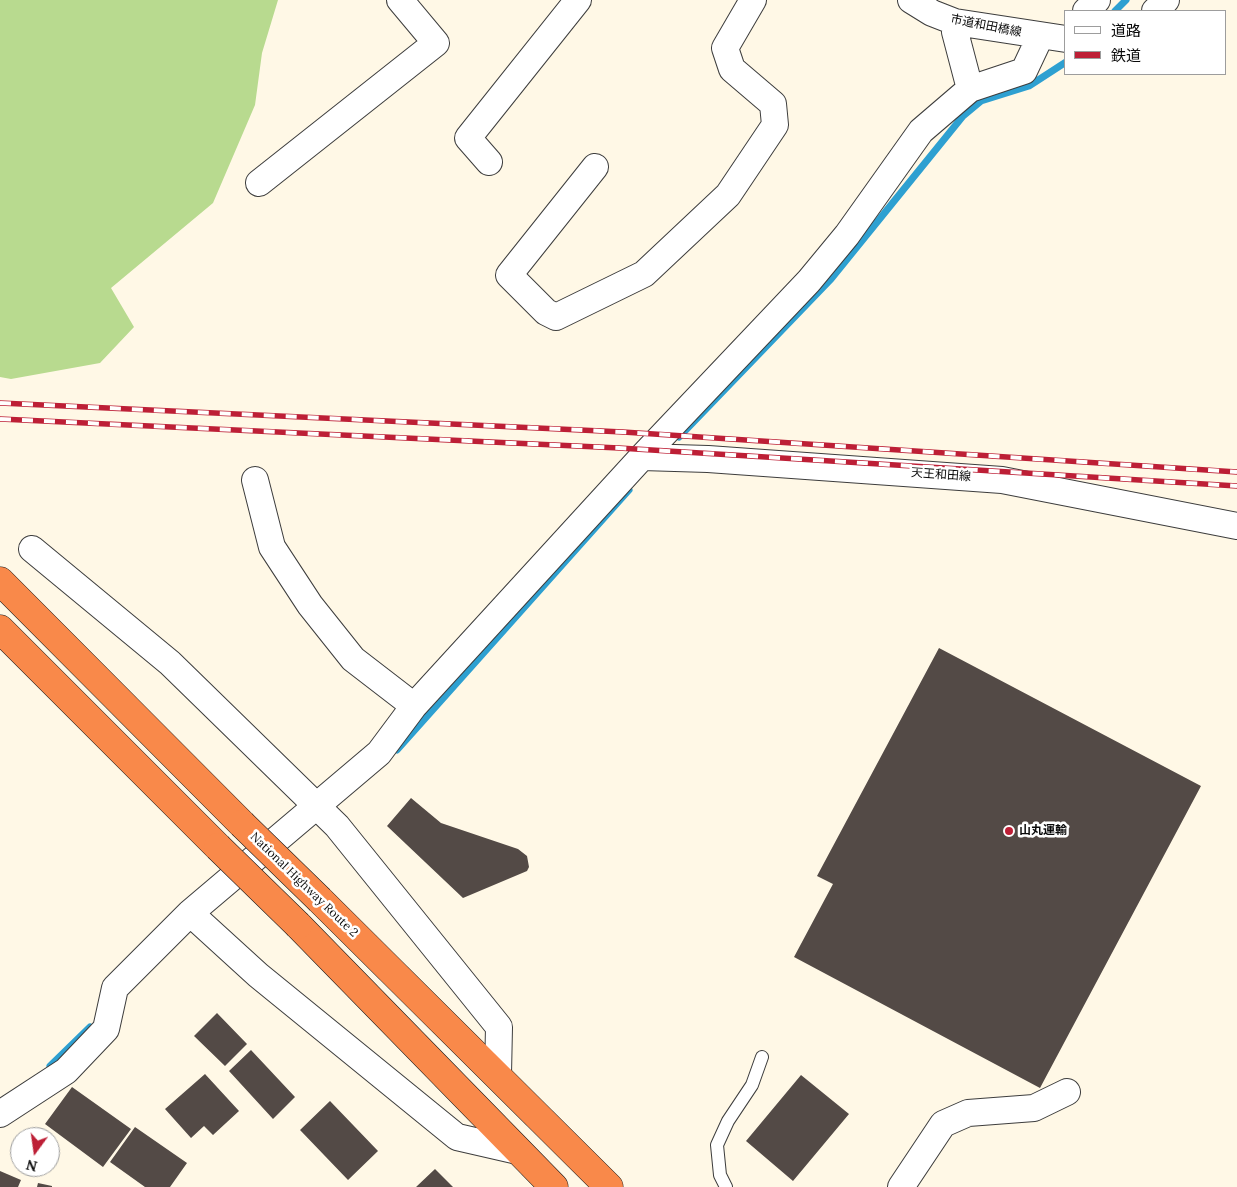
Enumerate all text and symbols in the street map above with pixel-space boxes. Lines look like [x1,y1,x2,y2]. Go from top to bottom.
legend [1064,10,1227,75]
street label: 市道和田橋線 [949,12,1023,40]
text: 道路 [1111,21,1141,40]
text: 鉄道 [1111,46,1141,65]
street label: 天王和田線 [911,466,971,484]
place label: 山丸運輸 [1019,824,1067,838]
marker: 山丸運輸 [1003,825,1015,837]
street label: National Highway Route 2 [247,830,361,940]
north arrow [10,1127,60,1177]
text: N [24,1156,39,1176]

